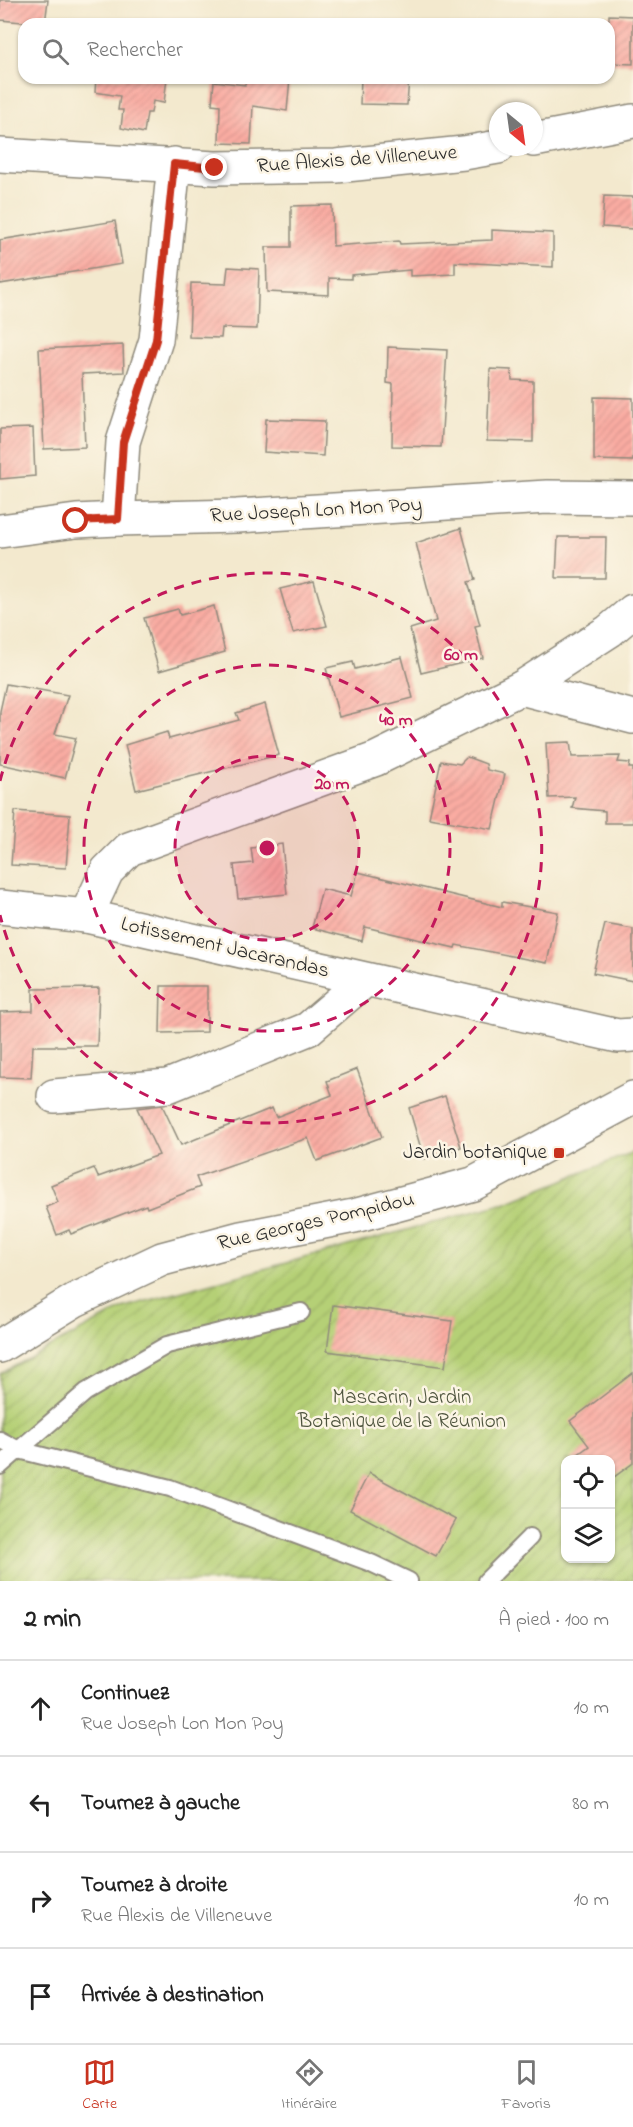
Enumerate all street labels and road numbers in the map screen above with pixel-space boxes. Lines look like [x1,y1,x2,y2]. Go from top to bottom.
street label: Rue Alexis de Villeneuve [256,138,459,182]
street label: Rue Joseph Lon Mon Poy [209,490,423,534]
street label: Lotissement Jacarandas [118,909,332,987]
street label: Rue Georges Pompidou [215,1185,418,1261]

